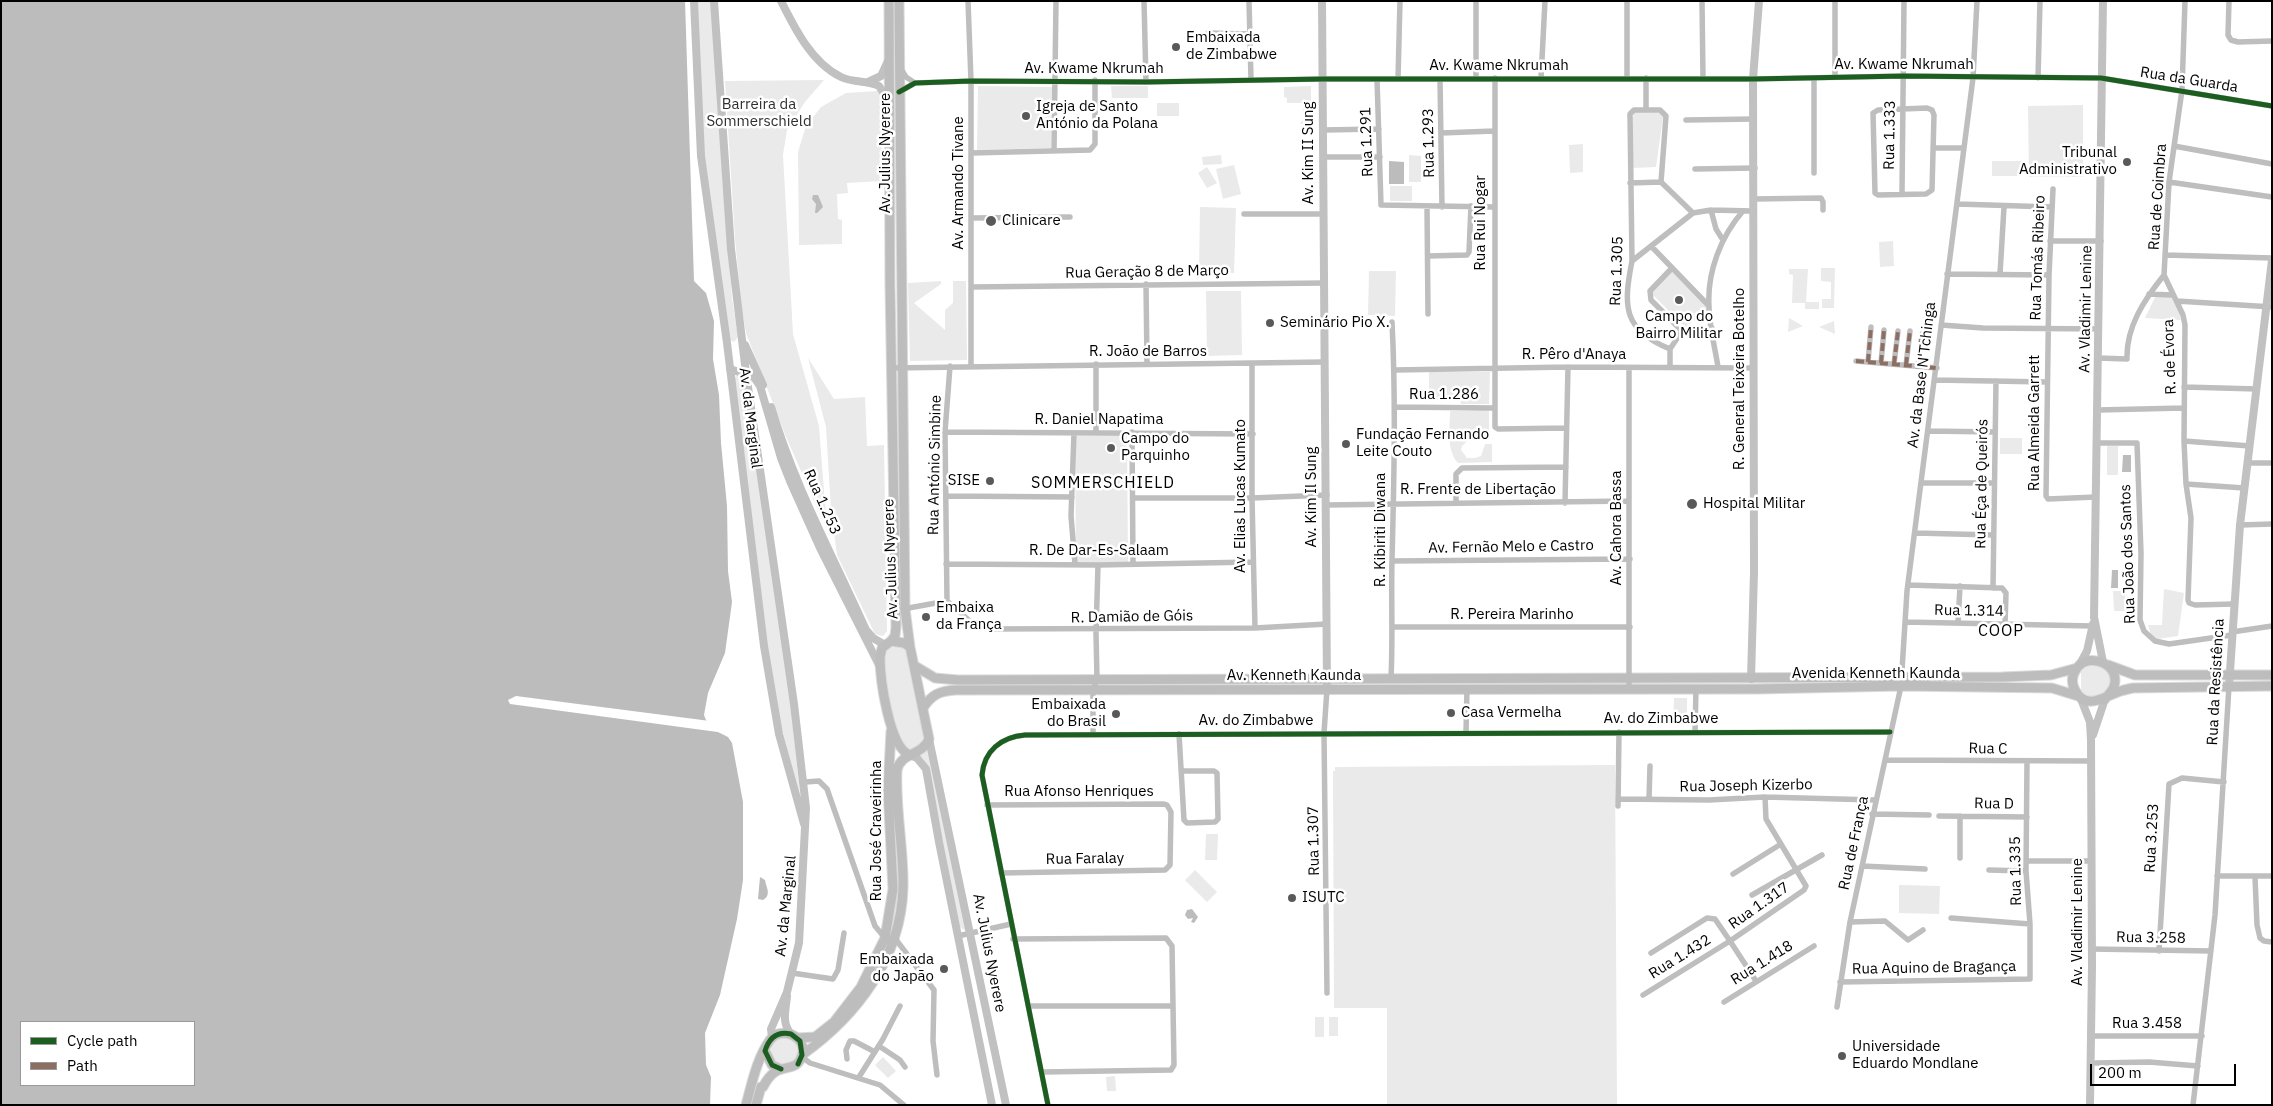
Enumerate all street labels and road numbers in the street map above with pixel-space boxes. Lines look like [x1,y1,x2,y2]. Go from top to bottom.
street label: Av. Kwame Nkrumah [1834,56,1974,74]
street label: Av. Kwame Nkrumah [1429,57,1569,75]
street label: Av. Kwame Nkrumah [1024,60,1164,78]
street label: Rua da Guarda [2139,63,2239,97]
street label: Av. Julius Nyerere [877,93,895,213]
street label: Rua 1.333 [1880,100,1900,170]
street label: Av. Kim II Sung [1300,102,1318,204]
street label: Rua 1.291 [1357,107,1377,177]
street label: Rua 1.293 [1419,108,1439,178]
street label: Av. Armando Tivane [950,116,968,250]
street label: Rua de Coimbra [2145,143,2171,251]
street label: Rua Rui Nogar [1472,175,1490,271]
street label: Rua Tomás Ribeiro [2027,195,2049,321]
street label: Rua 1.305 [1607,236,1627,306]
street label: Av. Vladimir Lenine [2076,245,2096,373]
street label: Rua Geração 8 de Março [1065,262,1229,282]
street label: R. General Teixeira Botelho [1731,288,1749,470]
street label: Av. da Base N'Tchinga [1904,301,1940,449]
street label: R. de Évora [2160,319,2180,395]
street label: R. João de Barros [1089,343,1207,361]
street label: R. Pêro d'Anaya [1522,346,1626,364]
street label: Rua Almeida Garrett [2026,355,2044,491]
street label: Av. da Marginal [735,367,765,469]
street label: Rua 1.286 [1409,386,1479,404]
street label: Rua António Simbine [925,395,945,535]
street label: R. Daniel Napatima [1035,411,1163,429]
street label: Av. Elias Lucas Kumato [1232,419,1250,573]
street label: Rua Éça de Queirós [1972,419,1992,549]
street label: Av. Kim Il Sung [1303,447,1321,547]
street label: Rua 1.253 [800,466,844,538]
street label: Av. Cahora Bassa [1608,470,1626,586]
street label: R. Kibiriti Diwana [1372,473,1390,587]
street label: R. Frente de Libertação [1400,481,1556,499]
street label: Rua João dos Santos [2117,484,2139,624]
street label: Av. Julius Nyerere [880,498,902,620]
street label: Av. Fernão Melo e Castro [1428,537,1594,557]
street label: R. De Dar-Es-Salaam [1029,542,1169,560]
street label: Rua 1.314 [1934,601,2004,621]
street label: R. Pereira Marinho [1450,606,1574,624]
street label: R. Damião de Góis [1071,607,1193,627]
street label: Rua da Resistência [2204,618,2228,746]
street label: Avenida Kenneth Kaunda [1792,665,1960,683]
street label: Av. Kenneth Kaunda [1227,667,1361,685]
street label: Av. do Zimbabwe [1604,710,1718,728]
street label: Av. do Zimbabwe [1199,712,1313,730]
street label: Rua C [1968,740,2008,758]
street label: Rua José Craveirinha [868,761,886,901]
street label: Rua Joseph Kizerbo [1679,776,1813,796]
street label: Rua Afonso Henriques [1004,783,1154,801]
street label: Rua de França [1835,794,1873,892]
street label: Rua D [1974,795,2014,813]
street label: Rua 3.253 [2141,803,2163,873]
street label: Rua 1.307 [1304,806,1324,876]
street label: Rua 1.335 [2006,836,2026,906]
street label: Rua Faralay [1046,849,1124,869]
street label: Av. da Marginal [772,855,800,957]
street label: Av. Vladimir Lenine [2069,858,2087,986]
street label: Rua 1.317 [1725,879,1793,933]
street label: Av. Julius Nyerere [969,892,1009,1014]
street label: Rua 3.258 [2116,928,2186,948]
street label: Rua 1.432 [1646,931,1714,983]
street label: Rua 1.418 [1728,937,1796,989]
street label: Rua Aquino de Bragança [1852,958,2016,978]
street label: Rua 3.458 [2112,1015,2182,1033]

